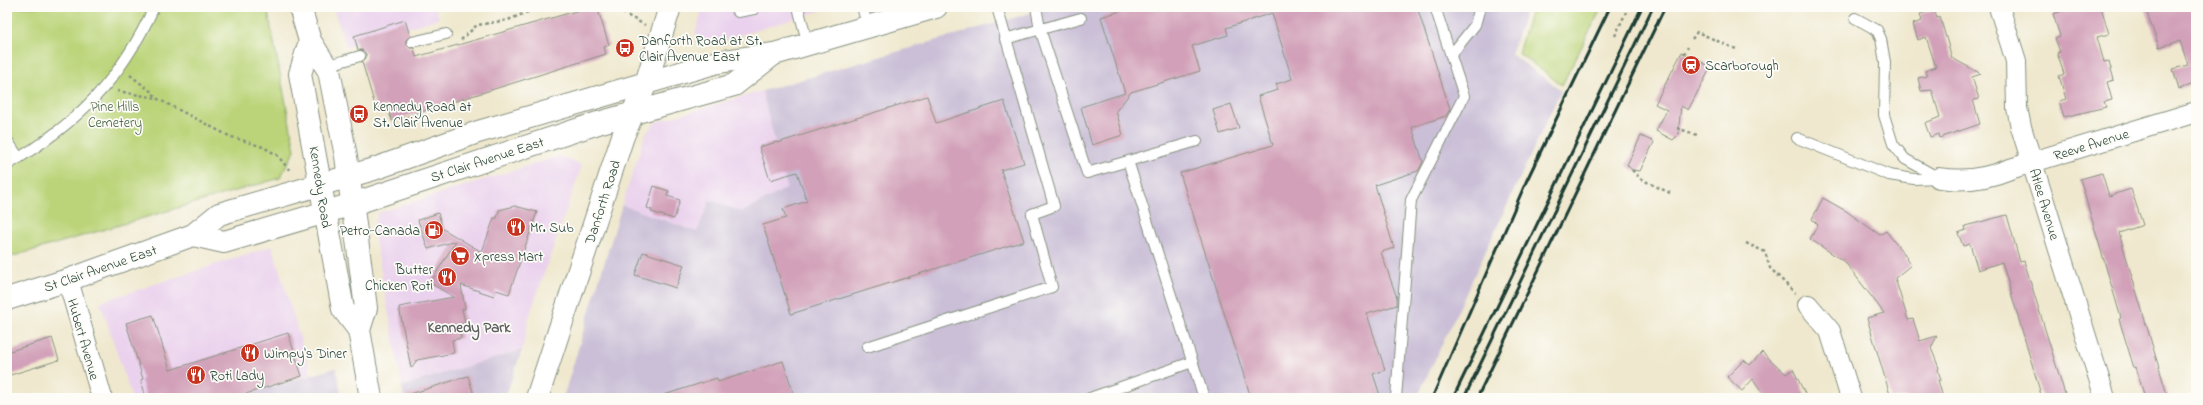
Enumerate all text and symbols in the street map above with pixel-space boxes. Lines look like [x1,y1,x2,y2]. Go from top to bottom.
place label: Danforth Road at St. Clair Avenue East [638,31,762,68]
bus stop icon: Danforth Road at St. Clair Avenue East [614,37,636,59]
station icon: Scarborough [1680,54,1702,76]
place label: Scarborough [1705,56,1779,78]
park label: Pine Hills Cemetery [88,97,142,135]
place label: Kennedy Road at St. Clair Avenue [373,97,472,134]
bus stop icon: Kennedy Road at St. Clair Avenue [348,103,370,125]
street label: Reeve Avenue [2051,124,2132,167]
street label: St Clair Avenue East [428,132,547,189]
street label: Kennedy Road [302,145,336,230]
street label: Danforth Road [580,158,627,248]
street label: Atlee Avenue [2023,166,2065,243]
restaurant icon: Mr. Sub [505,216,527,238]
place label: Mr. Sub [530,218,574,239]
fuel station icon: Petro-Canada [423,219,445,241]
place label: Petro-Canada [340,221,420,242]
street label: St Clair Avenue East [41,240,160,299]
supermarket icon: Xpress Mart [449,245,471,267]
place label: Xpress Mart [474,247,543,268]
place label: Butter Chicken Roti [365,260,434,297]
restaurant icon: Butter Chicken Roti [436,266,458,288]
street label: Hubert Avenue [61,296,104,383]
district label: Kennedy Park [427,317,511,341]
restaurant icon: Wimpy's Diner [239,342,261,364]
place label: Wimpy's Diner [264,344,347,366]
restaurant icon: Roti Lady [185,364,207,386]
place label: Roti Lady [210,366,264,388]

